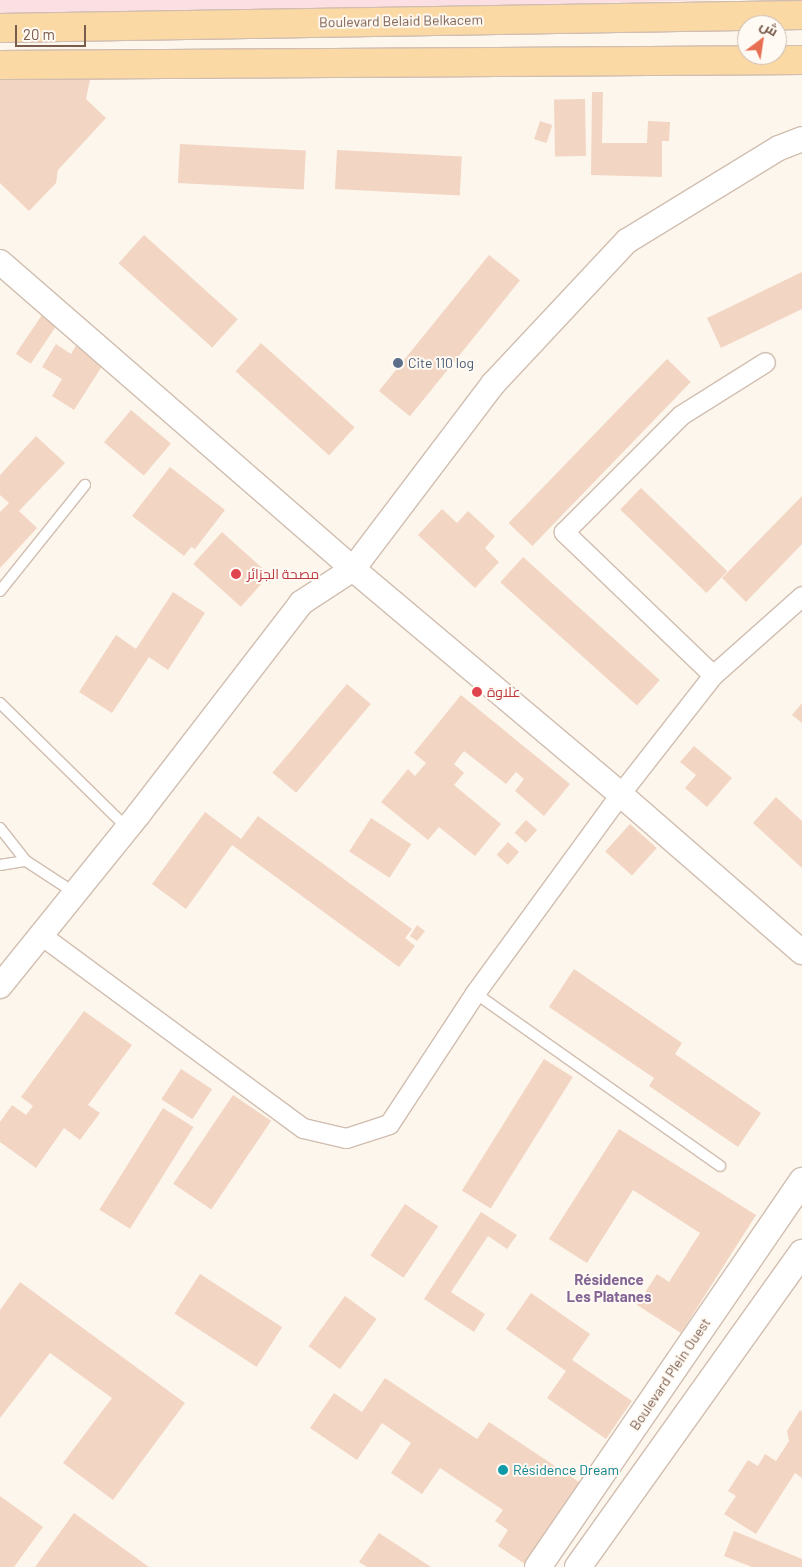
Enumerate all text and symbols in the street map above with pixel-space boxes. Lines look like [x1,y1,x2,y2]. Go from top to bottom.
street label: Boulevard Belaid Belkacem [319,11,483,31]
scale bar [18,15,89,47]
north arrow [737,15,787,65]
text: ش [757,16,782,39]
text: 20 m [23,25,55,43]
place label: Cite 110 log [408,355,474,371]
marker: Cite 110 log [392,357,404,369]
place label: مصحة الجزائر [247,566,319,582]
marker: مصحة الجزائر [229,567,243,581]
place label: علاوة [487,684,520,700]
marker: علاوة [471,686,483,698]
district label: Résidence Les Platanes [567,1270,651,1305]
street label: Boulevard Plein Ouest [626,1315,714,1433]
place label: Résidence Dream [513,1462,619,1478]
marker: Résidence Dream [497,1464,509,1476]

